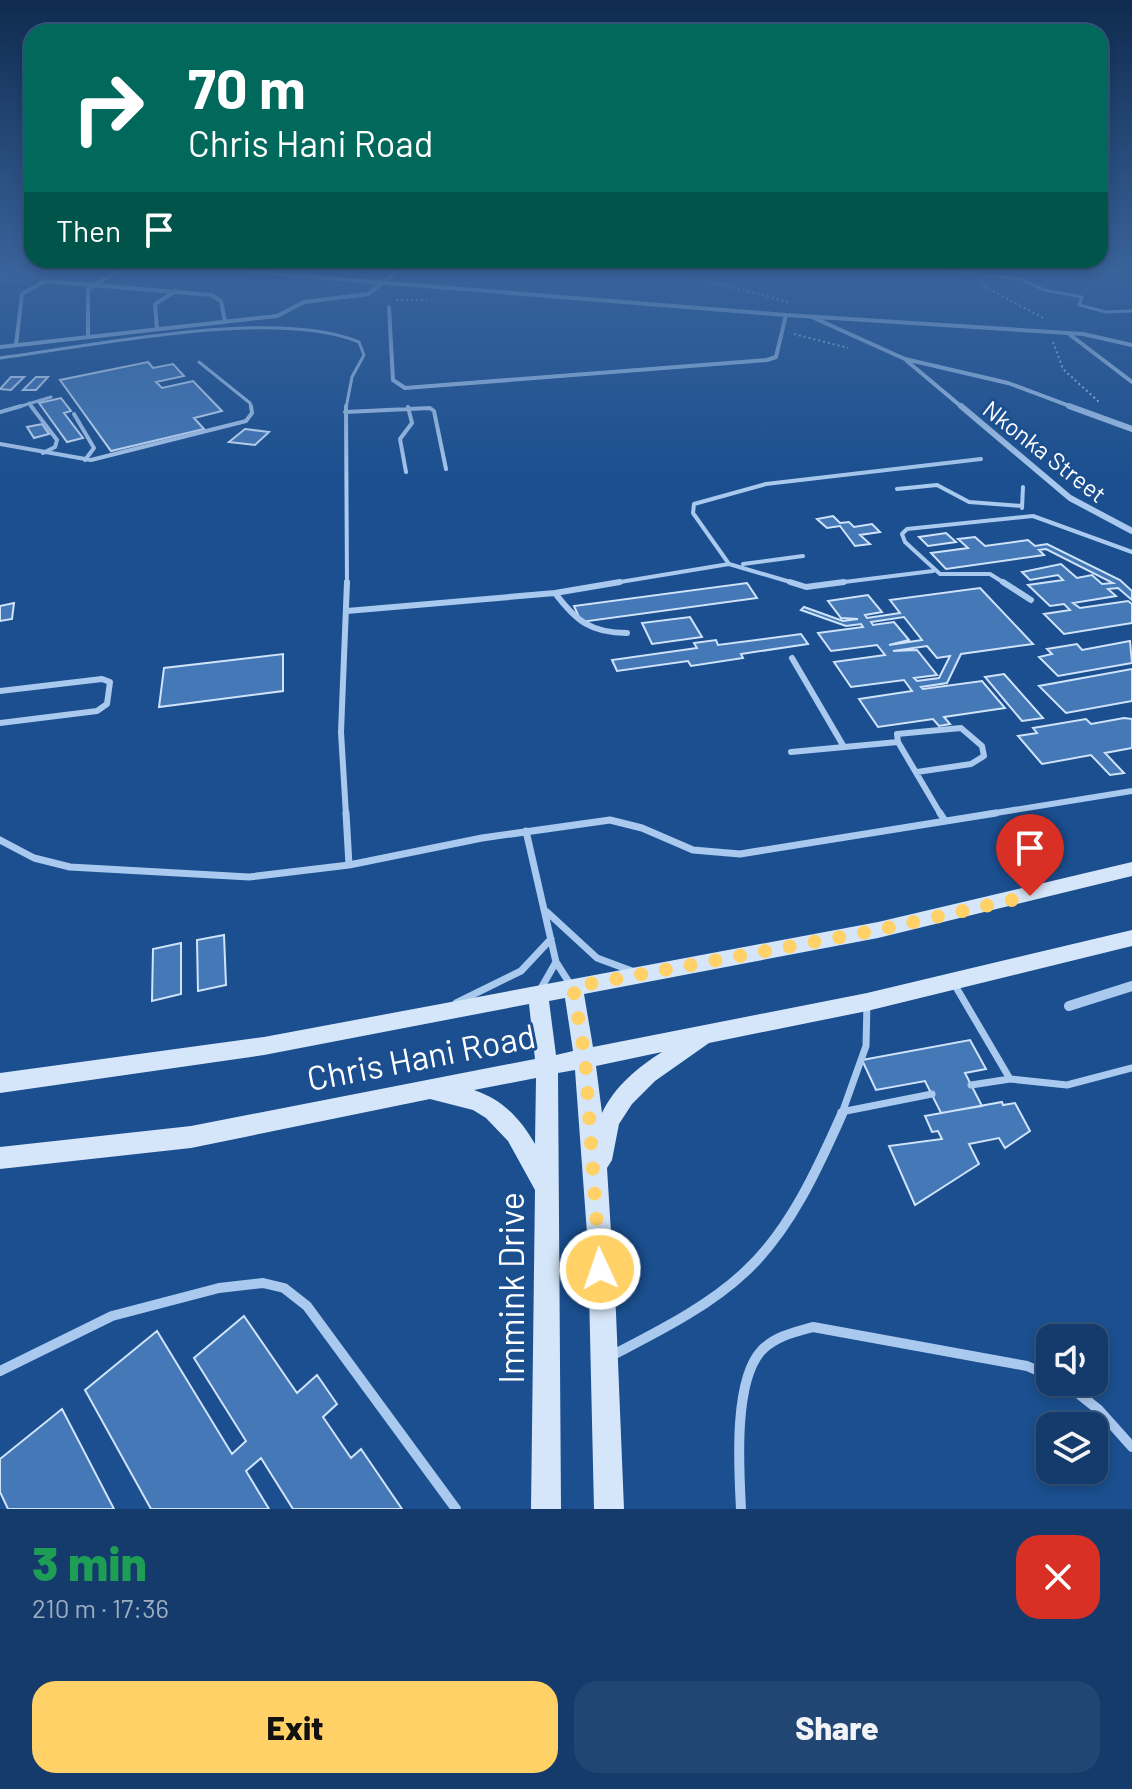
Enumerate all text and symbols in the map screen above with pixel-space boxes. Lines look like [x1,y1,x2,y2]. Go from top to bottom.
text: 70 m [188,53,306,120]
icon: right [56,56,160,160]
text: Chris Hani Road [188,121,433,164]
icon: arrive [137,208,181,252]
text: Then [56,212,121,248]
street label: Nkonka Street [978,394,1112,508]
pin [996,814,1064,896]
icon: arrive [1008,826,1052,870]
street label: Chris Hani Road [303,1014,539,1098]
street label: Immink Drive [490,1192,531,1384]
position arrow [558,1227,642,1311]
map controls [1036,1324,1108,1484]
button: sound [1036,1324,1108,1396]
button: layers [1036,1412,1108,1484]
text: 3 min [32,1533,147,1591]
button: close [1016,1535,1100,1619]
text: 210 m · 17:36 [32,1592,169,1623]
button: Exit [32,1681,558,1773]
button: Share [574,1681,1100,1773]

